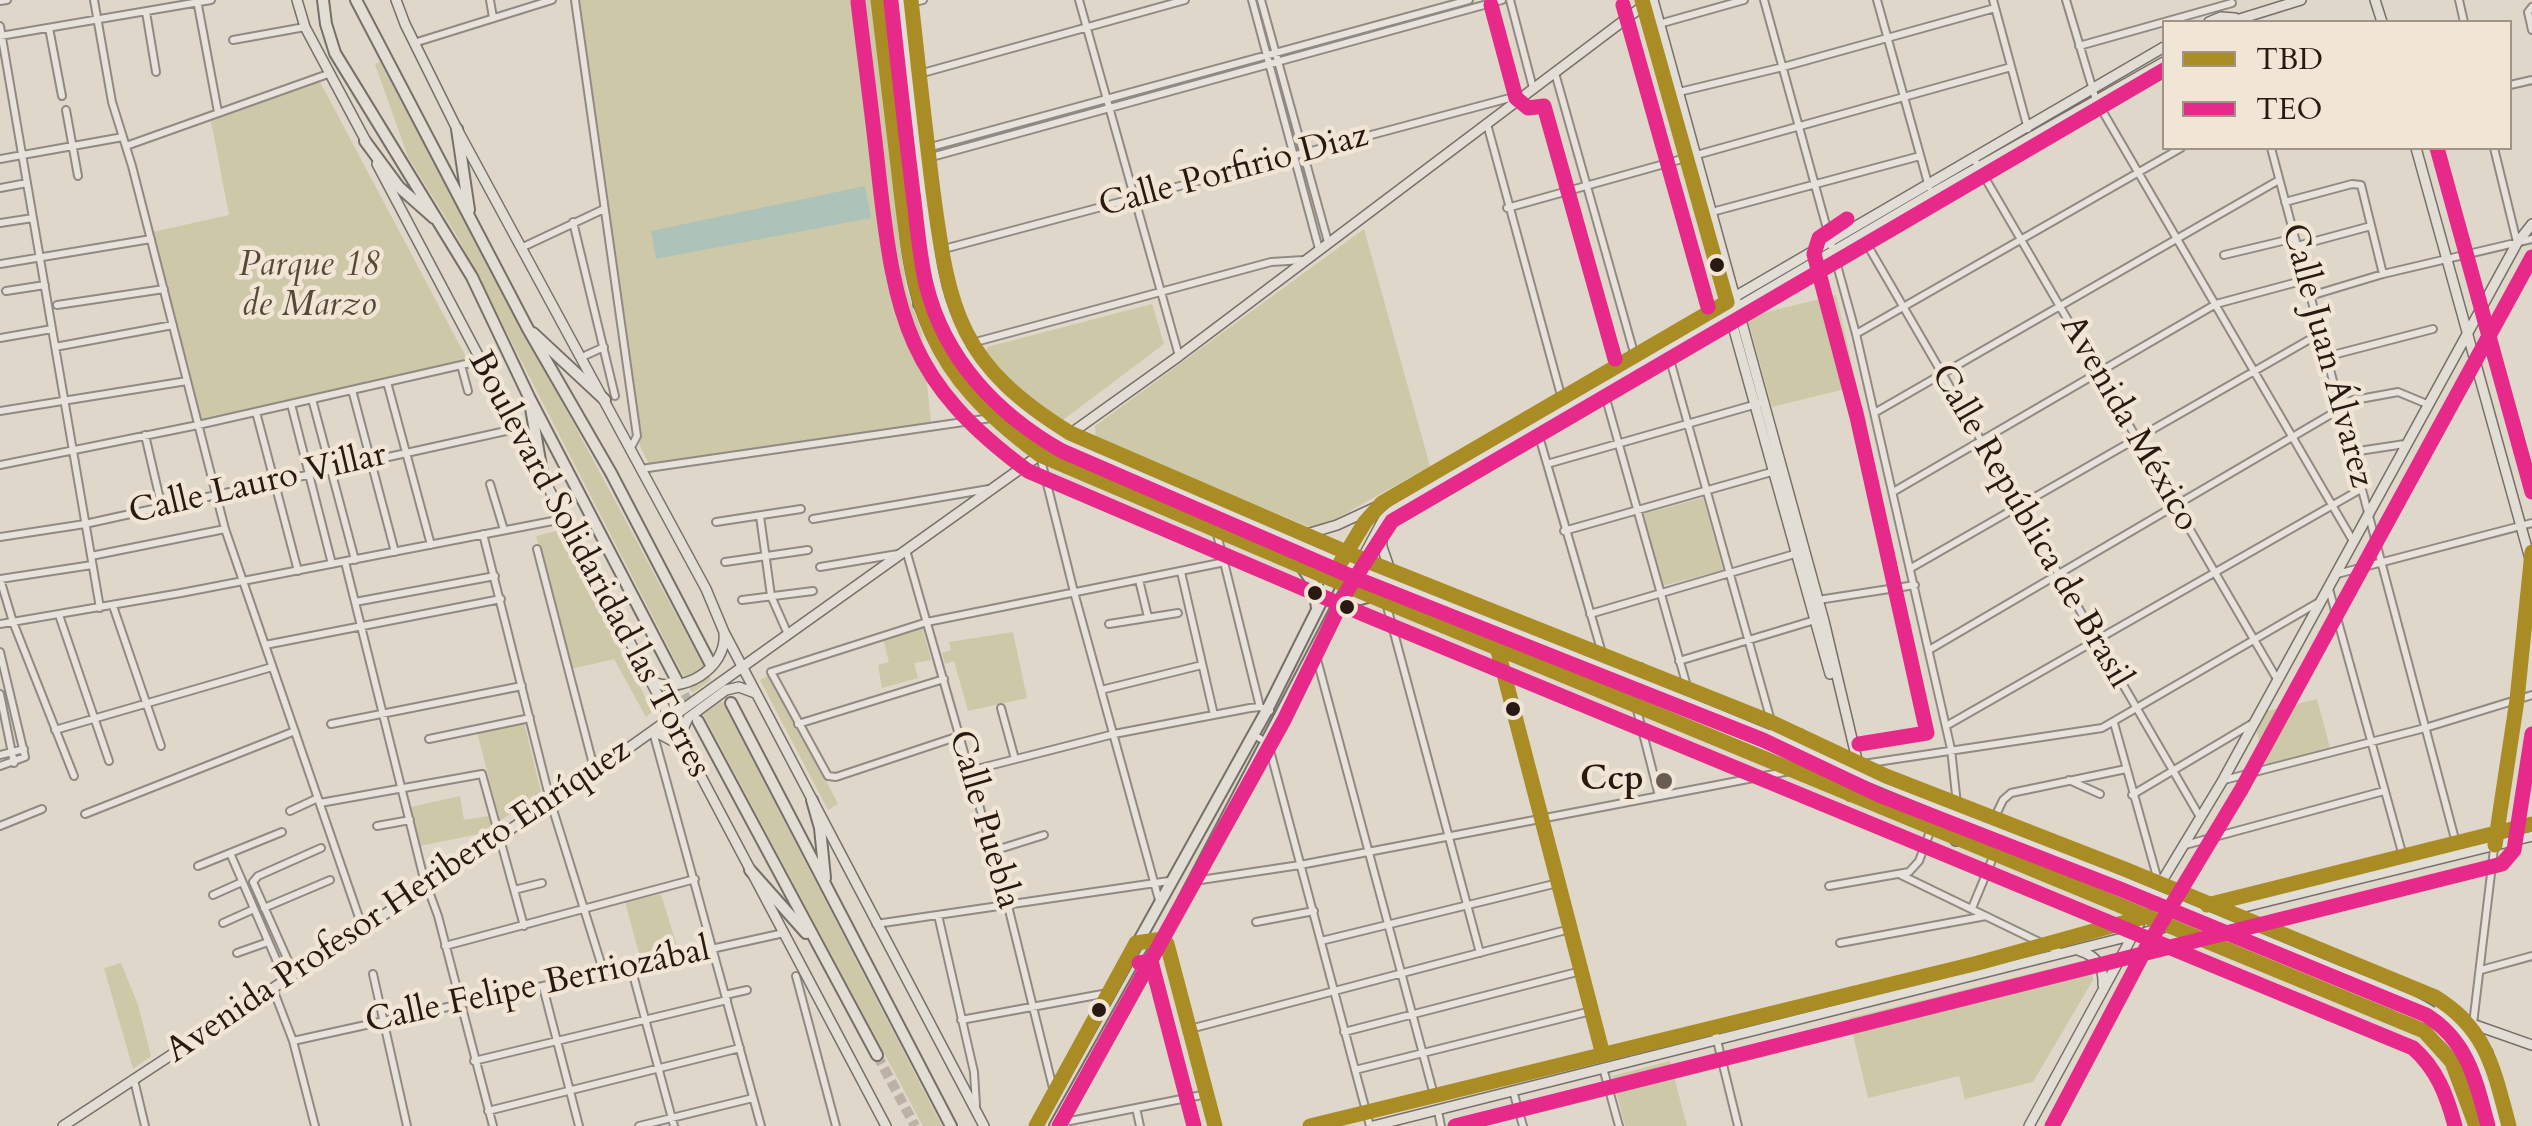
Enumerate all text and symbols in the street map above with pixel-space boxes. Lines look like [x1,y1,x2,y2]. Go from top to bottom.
legend [2162,20,2512,150]
text: TBD [2256,39,2323,80]
text: TEO [2256,89,2322,130]
street label: Calle Porfirio Diaz [1095,116,1373,228]
street label: Calle Juan Álvarez [2271,219,2381,493]
park label: Parque 18 de Marzo [239,246,379,328]
unlabelled marker [1707,255,1727,275]
street label: Avenida México [2049,309,2207,539]
street label: Boulevard Solidaridad las Torres [458,345,718,785]
street label: Calle República de Brasil [1920,358,2140,696]
street label: Calle Lauro Villar [125,435,391,535]
unlabelled marker [1305,583,1325,603]
unlabelled marker [1337,597,1357,617]
unlabelled marker [1503,699,1523,719]
street label: Calle Puebla [938,726,1028,914]
street label: Avenida Profesor Heriberto Enríquez [159,730,639,1074]
place label: Ccp [1580,760,1644,802]
marker: Ccp [1653,770,1675,792]
street label: Calle Felipe Berriozábal [362,930,714,1044]
unlabelled marker [1089,1000,1109,1020]

